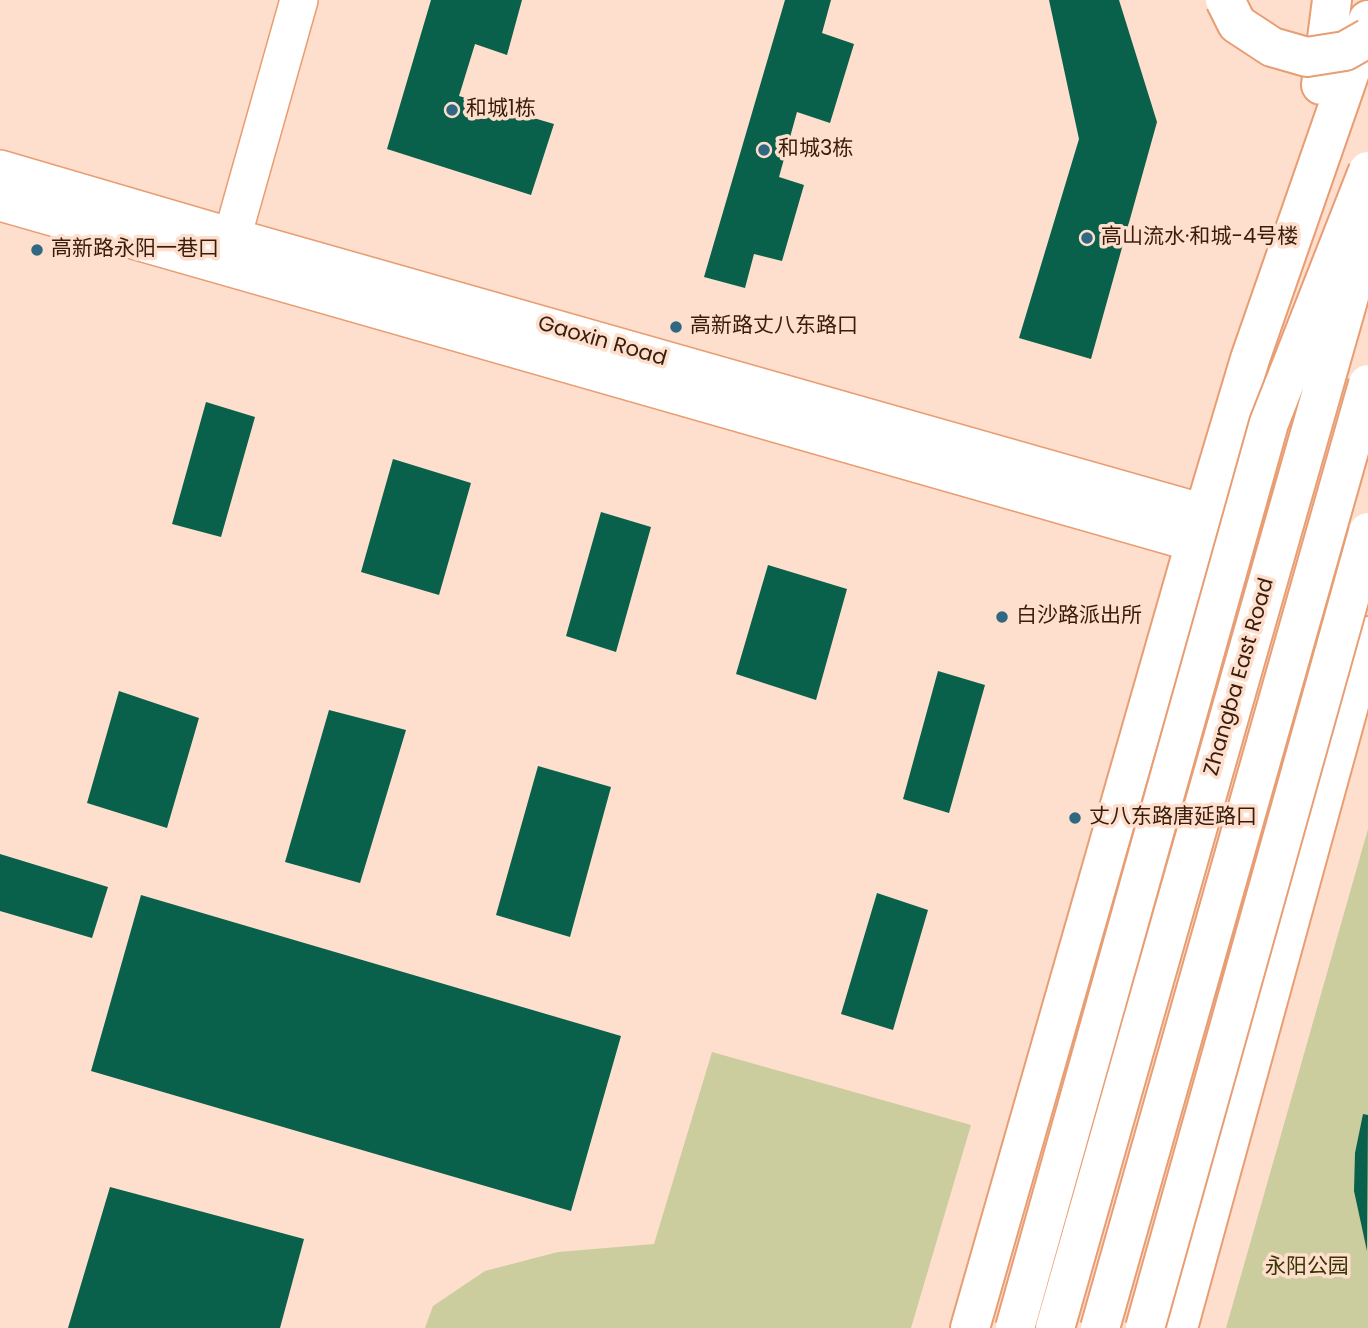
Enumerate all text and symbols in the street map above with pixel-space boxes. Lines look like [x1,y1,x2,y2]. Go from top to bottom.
place label: 和城1栋 [466,97,536,123]
marker: 和城1栋 [444,102,460,118]
place label: 和城3栋 [778,137,853,163]
marker: 和城3栋 [756,142,772,158]
place label: 高山流水·和城-4号楼 [1101,225,1298,251]
marker: 高山流水·和城-4号楼 [1079,230,1095,246]
place label: 高新路永阳一巷口 [51,237,219,263]
marker: 高新路永阳一巷口 [29,242,45,258]
street label: Gaoxin Road [535,312,669,372]
place label: 高新路丈八东路口 [690,314,858,340]
marker: 高新路丈八东路口 [668,319,684,335]
street label: Zhangba East Road [1200,575,1280,779]
place label: 白沙路派出所 [1016,604,1142,630]
marker: 白沙路派出所 [994,609,1010,625]
place label: 丈八东路唐延路口 [1089,805,1257,831]
marker: 丈八东路唐延路口 [1067,810,1083,826]
park label: 永阳公园 [1265,1255,1349,1281]

